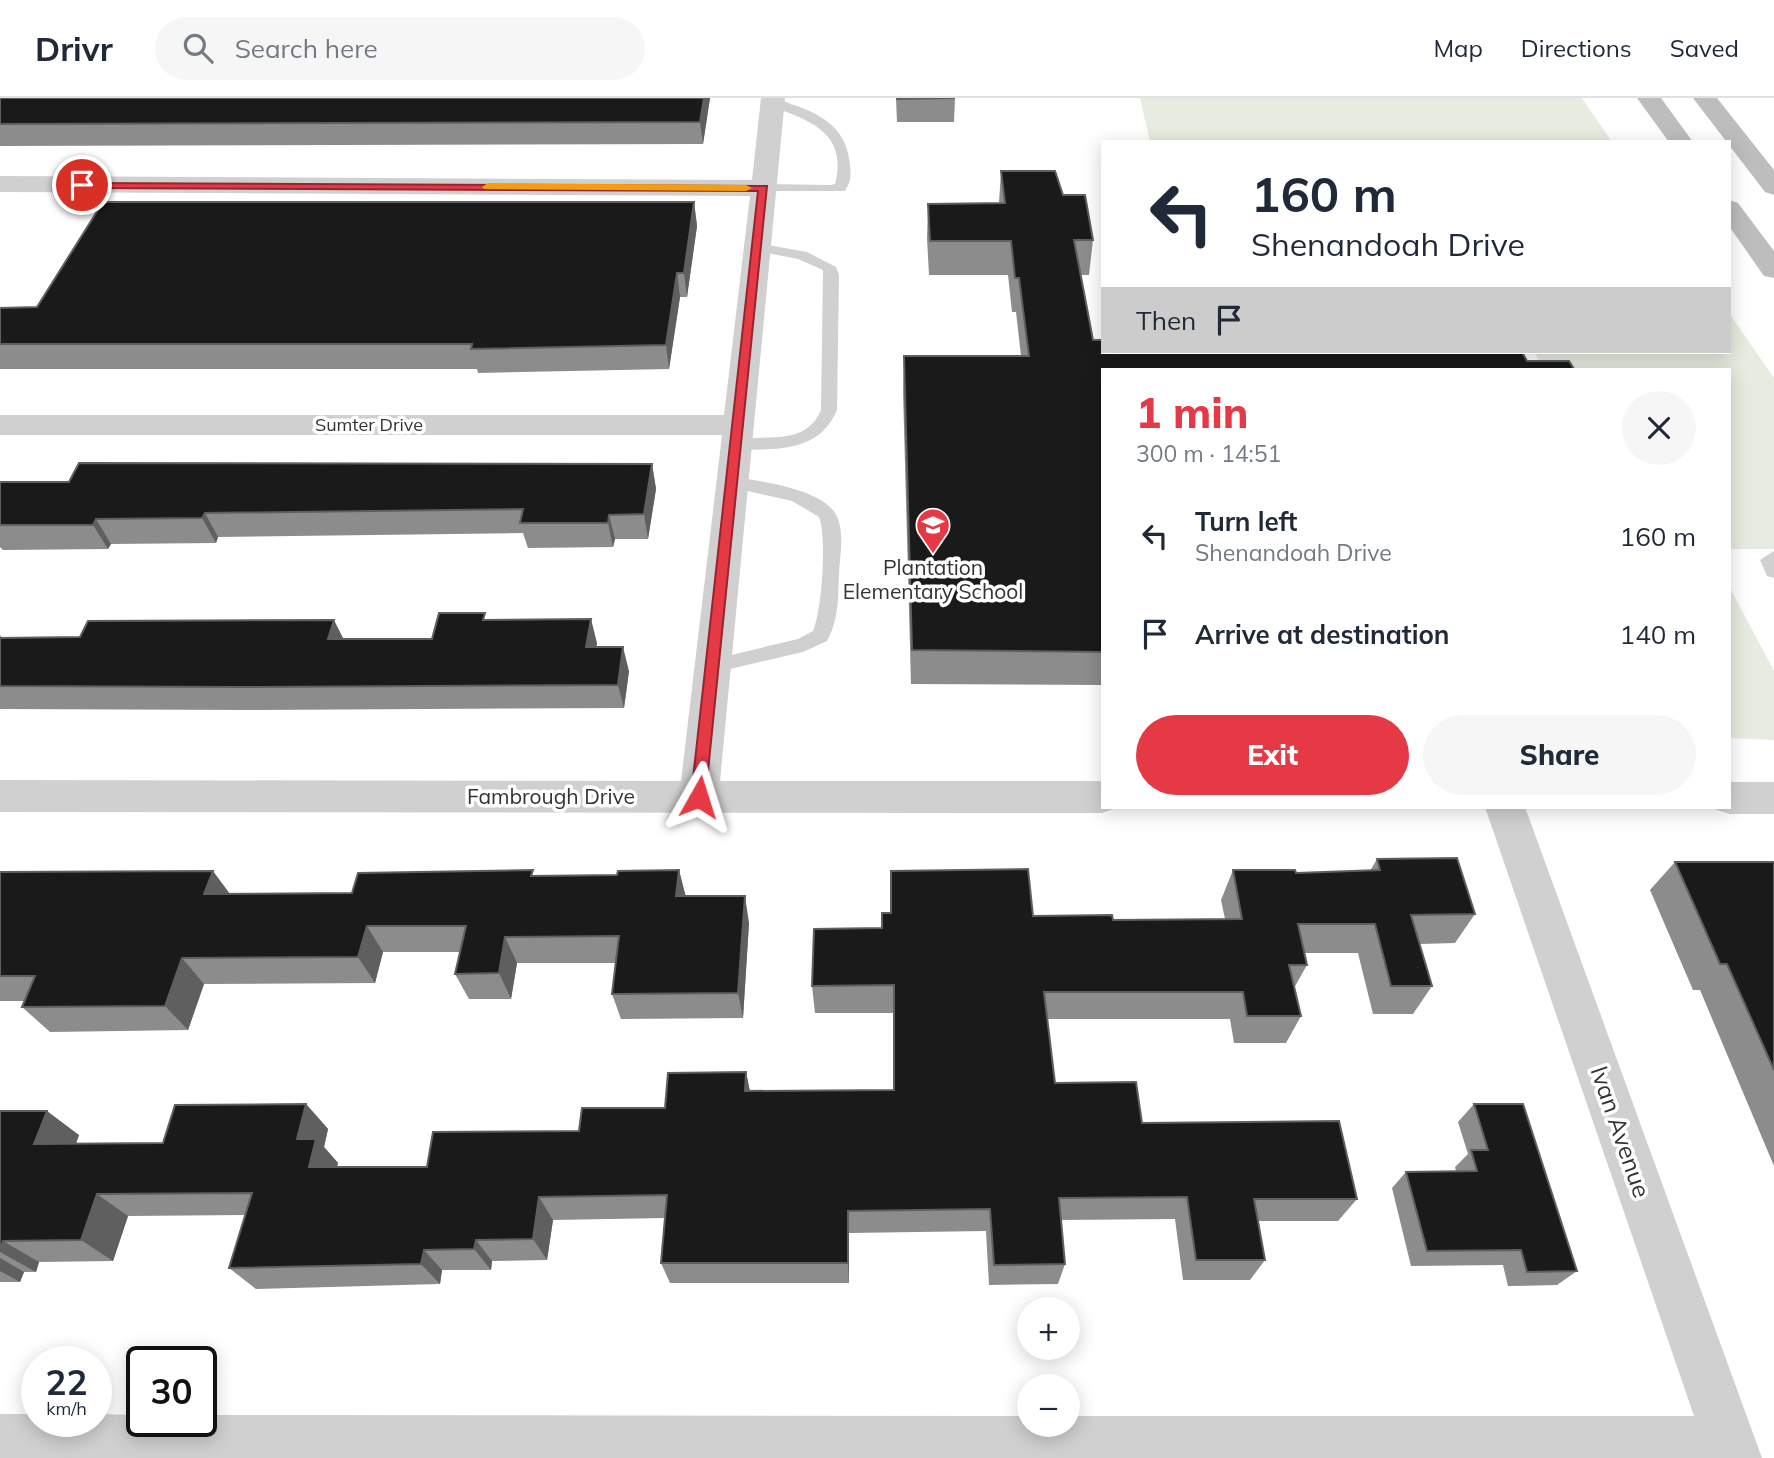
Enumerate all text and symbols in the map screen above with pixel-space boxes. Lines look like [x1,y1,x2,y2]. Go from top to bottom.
search box [155,17,645,80]
text: Drivr [35,28,113,69]
icon: search [179,29,217,67]
text: Search here [235,32,378,65]
text: Map [1433,33,1483,63]
text: Directions [1521,33,1632,63]
text: Saved [1670,33,1739,63]
pin [52,155,112,215]
text: 160 m [1251,163,1397,224]
icon: arrive [63,166,101,204]
icon: left [1136,168,1227,259]
text: Shenandoah Drive [1251,224,1525,264]
icon: arrive [1210,301,1248,339]
text: Then [1136,304,1196,337]
text: 1 min [1136,386,1249,439]
button: close [1622,391,1696,465]
street label: Sumter Drive [315,413,423,436]
text: 300 m · 14:51 [1136,439,1281,468]
text: Turn left [1195,505,1297,538]
school or university icon: Plantation Elementary School [914,506,952,555]
icon: left [1136,517,1174,555]
text: 160 m [1620,520,1696,553]
text: Shenandoah Drive [1195,538,1392,567]
place label: Plantation Elementary School [843,554,1023,604]
icon: arrive [1136,615,1174,653]
text: Arrive at destination [1195,618,1450,651]
text: 140 m [1620,618,1696,651]
button: Exit [1136,715,1409,795]
button: Share [1423,715,1696,795]
position arrow [662,760,736,834]
street label: Fambrough Drive [467,783,635,809]
street label: Ivan Avenue [1584,1062,1657,1201]
map controls [1017,1297,1080,1437]
button: + [1017,1297,1080,1360]
speed limit sign: 30 [126,1346,217,1437]
text: 22 [45,1360,88,1404]
button: − [1017,1374,1080,1437]
text: km/h [46,1397,87,1420]

